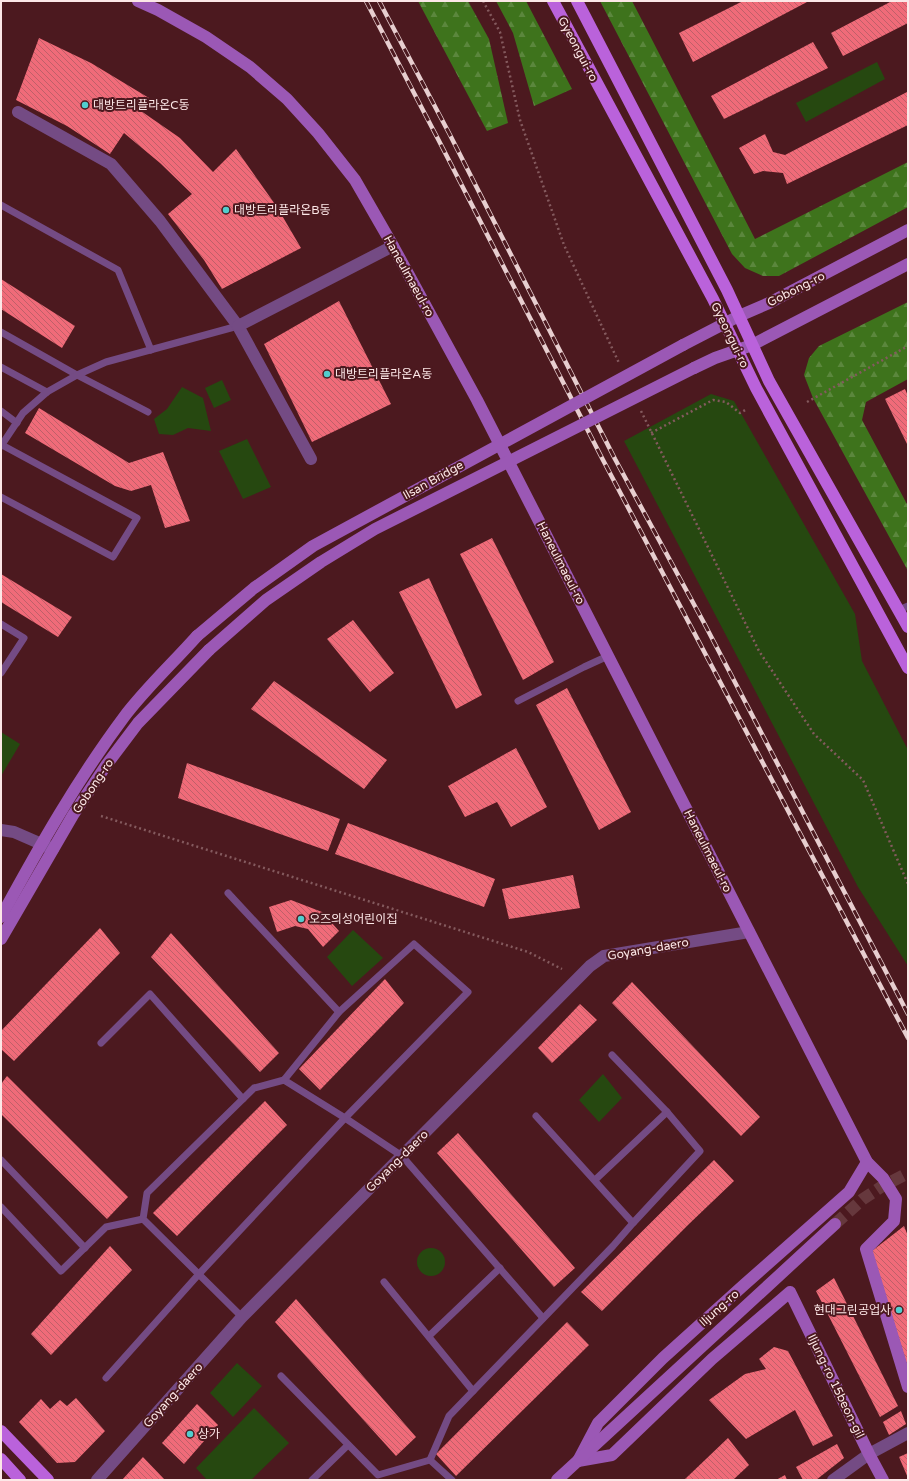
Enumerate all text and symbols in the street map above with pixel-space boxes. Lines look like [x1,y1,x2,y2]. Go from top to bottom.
street label: Gyeongui-ro [555,14,601,84]
place label: 대방트리플라온C동 [93,98,190,112]
marker: 대방트리플라온C동 [80,100,90,110]
place label: 대방트리플라온B동 [234,203,331,217]
marker: 대방트리플라온B동 [221,205,231,215]
street label: Haneulmaeul-ro [381,233,437,319]
street label: Gobong-ro [765,269,827,309]
street label: Gyeongui-ro [708,300,752,370]
place label: 대방트리플라온A동 [335,367,432,381]
marker: 대방트리플라온A동 [322,369,332,379]
street label: Ilsan Bridge [400,458,466,502]
street label: Haneulmaeul-ro [534,519,588,607]
street label: Gobong-ro [70,756,116,816]
street label: Haneulmaeul-ro [681,807,735,895]
place label: 오즈의성어린이집 [309,912,397,926]
marker: 오즈의성어린이집 [296,914,306,924]
street label: Goyang-daero [606,935,690,963]
street label: Goyang-daero [363,1127,431,1195]
street label: Iljung-ro [696,1287,742,1329]
place label: 현대그린공업사 [814,1303,891,1317]
marker: 현대그린공업사 [894,1305,904,1315]
street label: Iljung-ro 15beon-gil [805,1332,867,1440]
street label: Goyang-daero [140,1360,206,1430]
place label: 상가 [198,1427,220,1441]
marker: 상가 [185,1429,195,1439]

